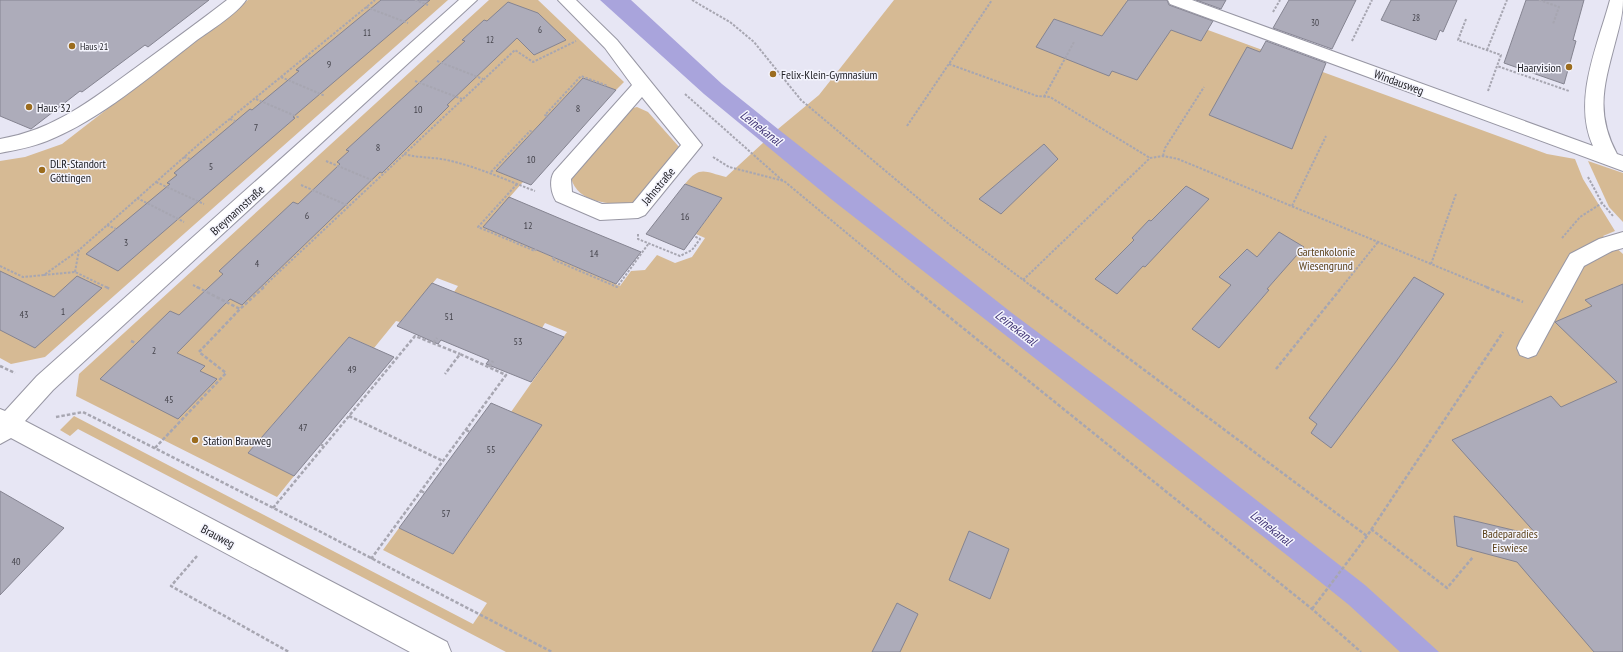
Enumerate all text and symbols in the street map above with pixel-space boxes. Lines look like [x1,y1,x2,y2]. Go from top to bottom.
house number: 28 [1412,12,1420,23]
house number: 30 [1311,17,1319,28]
house number: 6 [538,24,542,35]
house number: 11 [363,27,371,38]
house number: 12 [486,34,494,45]
place label: Haus 21 [80,40,108,53]
marker: Haus 21 [67,41,77,51]
house number: 9 [327,58,331,71]
place label: Haarvision [1517,60,1561,75]
marker: Haarvision [1564,62,1574,72]
street label: Windausweg [1372,66,1426,98]
place label: Felix-Klein-Gymnasium [781,67,878,82]
marker: Felix-Klein-Gymnasium [768,69,778,79]
place label: Haus 32 [37,100,71,115]
marker: Haus 32 [24,102,34,112]
house number: 8 [576,102,580,115]
house number: 10 [414,103,423,116]
water label: Leinekanal [737,106,787,151]
house number: 7 [254,121,258,134]
house number: 8 [376,141,380,154]
house number: 10 [527,153,536,166]
place label: DLR-Standort Göttingen [50,156,107,185]
house number: 5 [209,160,213,173]
street label: Jahnstraße [637,164,678,209]
marker: DLR-Standort Göttingen [37,165,47,175]
street label: Breymannstraße [207,182,267,238]
house number: 6 [305,209,310,222]
house number: 16 [681,210,690,223]
house number: 12 [524,219,533,232]
house number: 3 [124,236,128,249]
park label: Gartenkolonie Wiesengrund [1297,244,1355,273]
house number: 14 [590,247,599,260]
house number: 4 [255,257,260,270]
house number: 1 [61,305,65,318]
water label: Leinekanal [992,306,1042,351]
house number: 43 [20,308,29,321]
house number: 51 [445,310,454,323]
house number: 53 [514,335,523,348]
house number: 2 [152,344,156,357]
house number: 49 [348,363,357,376]
house number: 45 [165,393,174,406]
house number: 47 [299,421,308,434]
place label: Station Brauweg [203,433,271,448]
marker: Station Brauweg [190,435,200,445]
house number: 55 [487,443,496,456]
water label: Leinekanal [1247,506,1297,551]
house number: 57 [442,507,451,520]
street label: Brauweg [199,521,237,551]
park label: Badeparadies Eiswiese [1482,526,1538,555]
house number: 40 [12,555,21,568]

